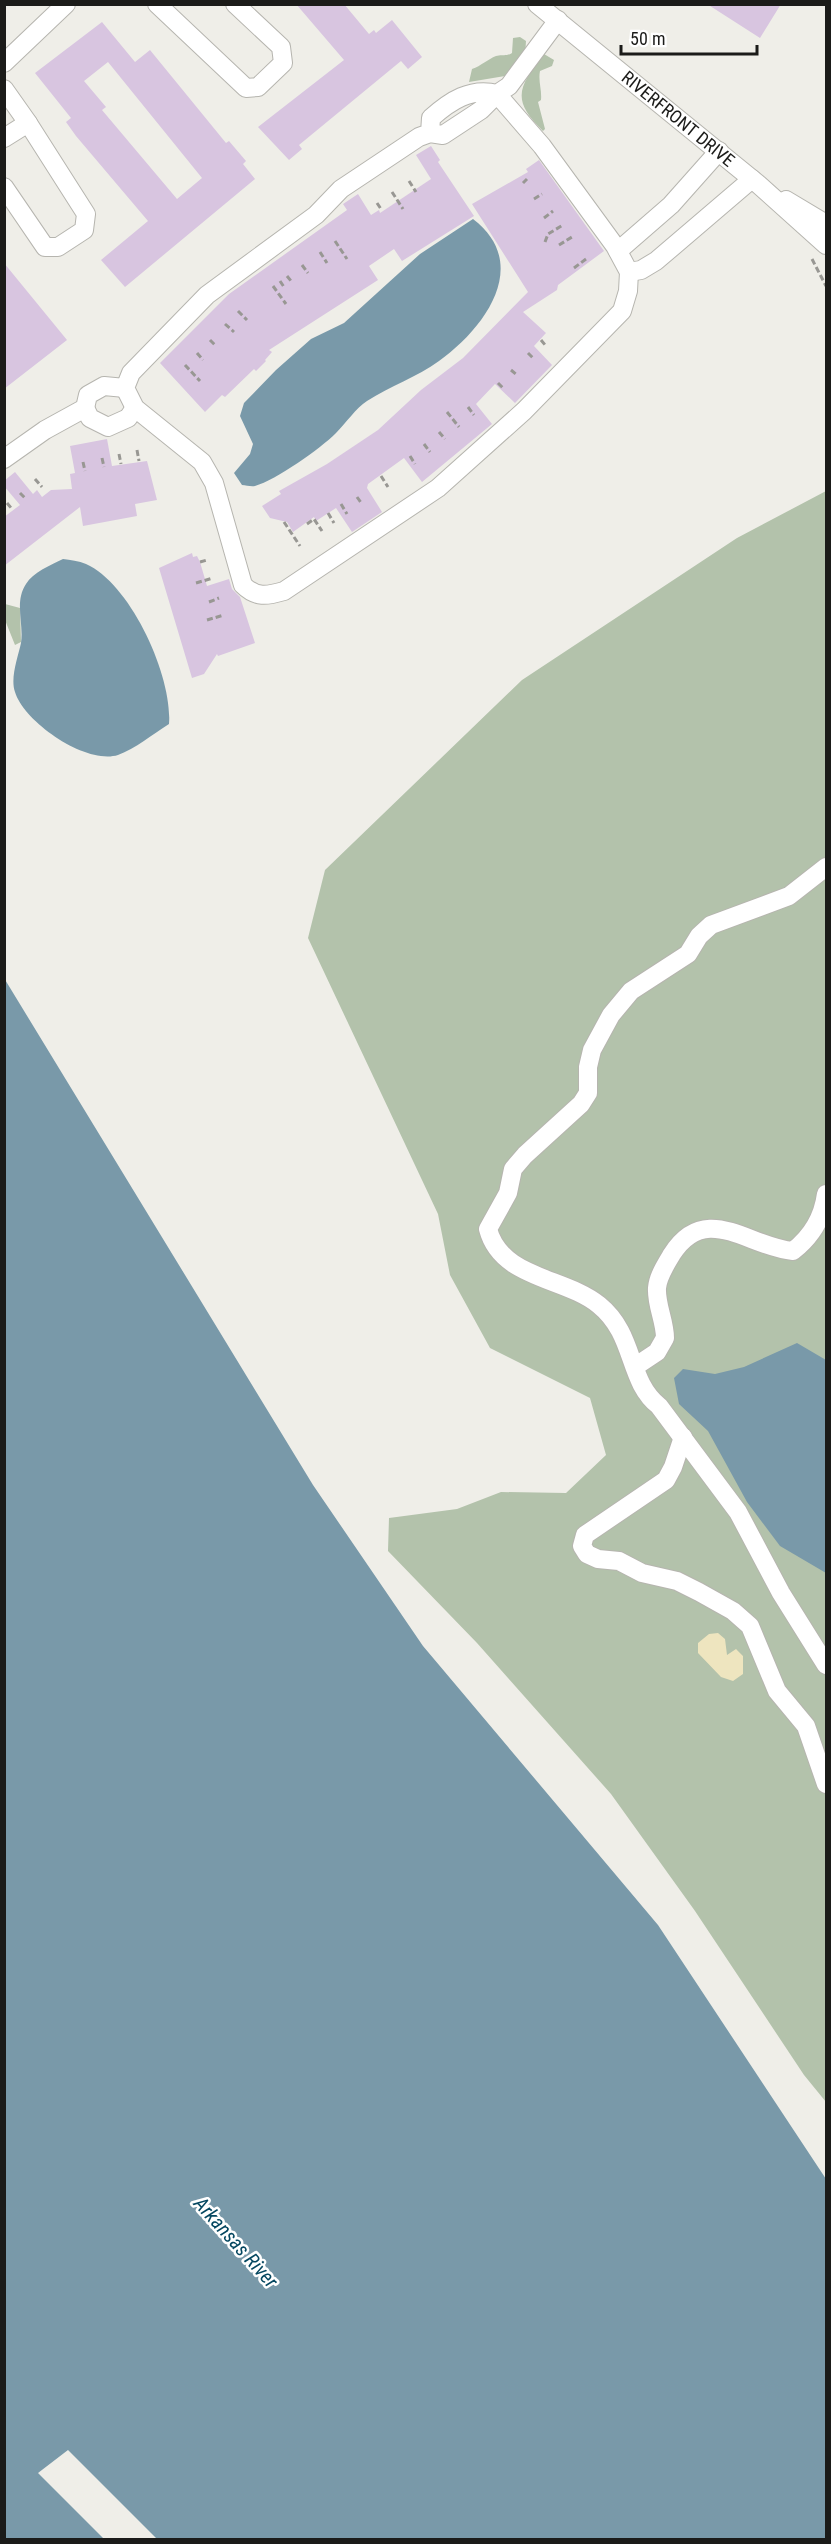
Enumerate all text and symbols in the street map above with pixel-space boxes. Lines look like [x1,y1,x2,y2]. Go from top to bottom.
scale bar [621,18,758,56]
text: 50 m [630,28,665,49]
street label: RIVERFRONT DRIVE [618,66,739,171]
water label: Arkansas River [188,2191,284,2293]

